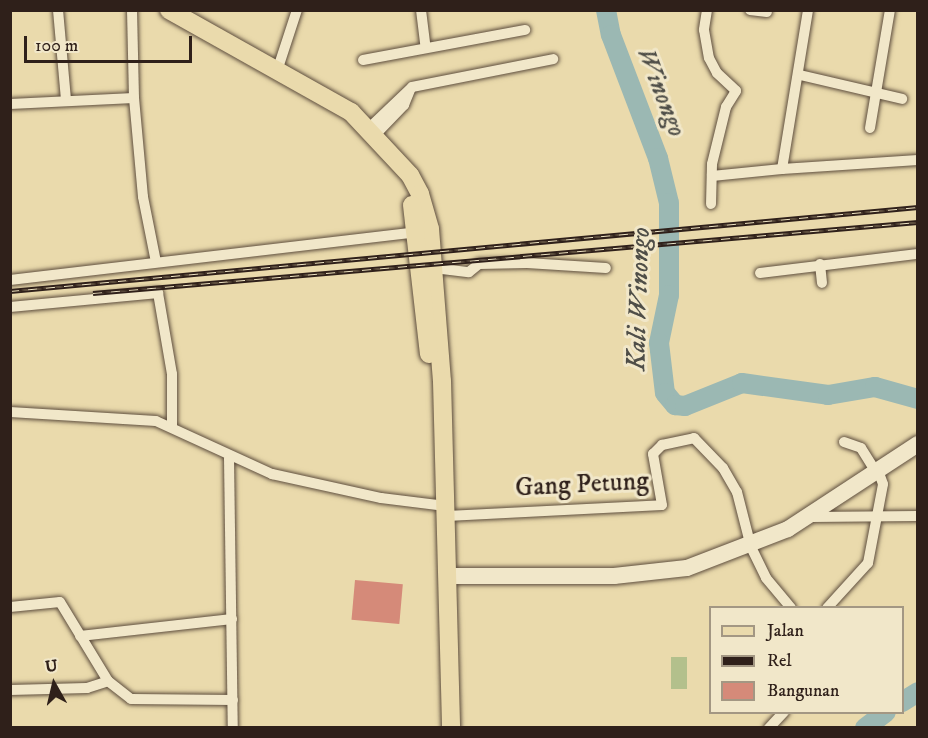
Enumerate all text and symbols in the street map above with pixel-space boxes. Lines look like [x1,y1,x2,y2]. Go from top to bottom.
scale bar [27,24,195,62]
text: 100 m [35,35,78,57]
water label: Winongo [629,43,693,141]
water label: Kali Winongo [620,227,658,371]
street label: Gang Petung [514,466,650,504]
legend [709,606,904,714]
text: Jalan [767,620,804,642]
text: Rel [767,650,792,672]
north arrow [24,654,84,714]
text: U [44,655,59,677]
text: Bangunan [767,680,839,702]

